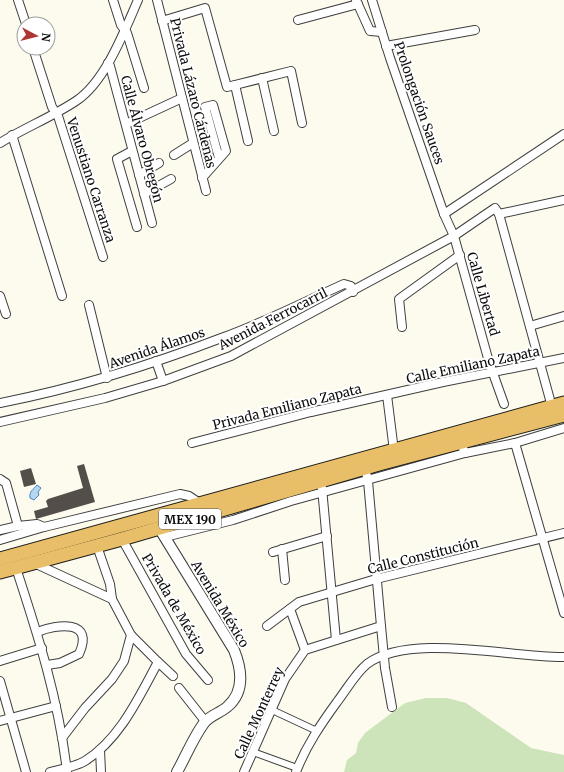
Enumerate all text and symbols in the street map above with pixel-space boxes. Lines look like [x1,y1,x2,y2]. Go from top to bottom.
north arrow [16,16,56,56]
street label: Privada Lázaro Cárdenas [166,16,220,170]
text: N [38,32,53,43]
street label: Prolongación Sauces [390,39,448,167]
street label: Calle Álvaro Obregón [117,73,168,205]
street label: Venustiano Carranza [62,115,119,245]
street label: Calle Libertad [463,250,503,338]
street label: Avenida Ferrocarril [215,284,330,354]
street label: Avenida Álamos [106,323,207,373]
street label: Calle Emiliano Zapata [405,343,541,387]
street label: Privada Emiliano Zapata [211,380,363,434]
road number: MEX 190 [159,509,221,529]
street label: Calle Constitución [366,534,481,578]
street label: Privada de México [138,550,210,658]
street label: Avenida México [187,556,253,651]
street label: Calle Monterrey [230,664,288,762]

